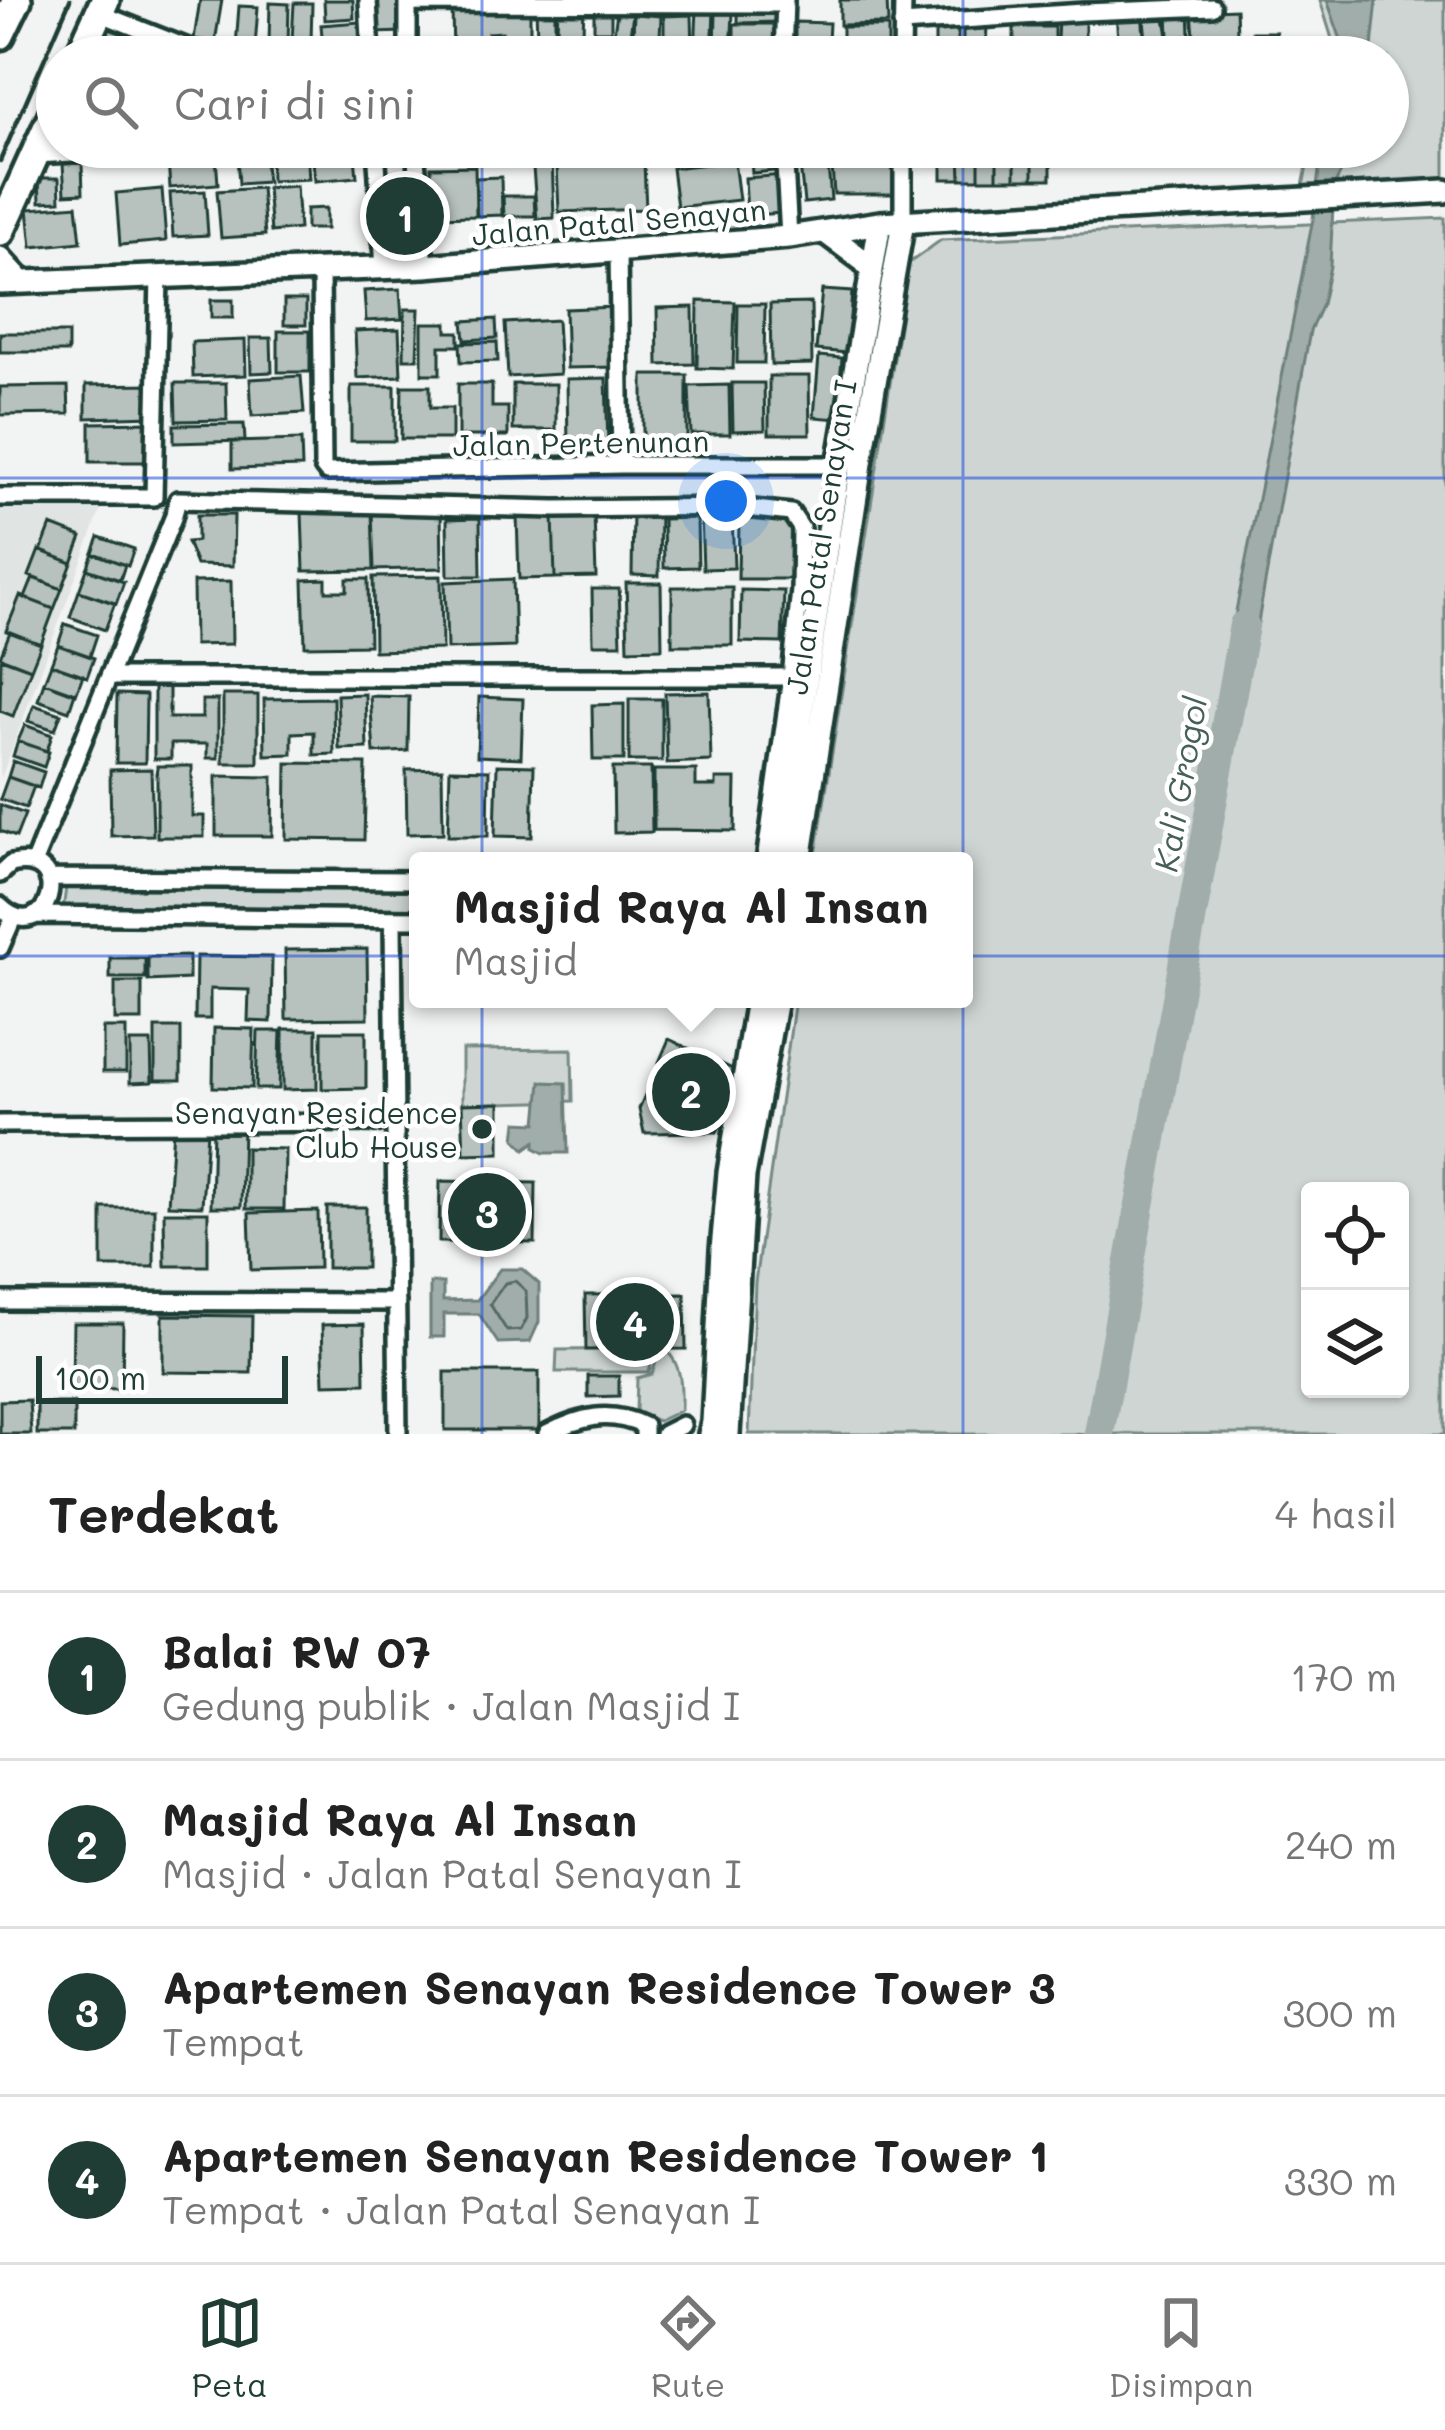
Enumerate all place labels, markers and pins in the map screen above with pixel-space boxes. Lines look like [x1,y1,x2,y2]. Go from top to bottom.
pin: 1 [366,171,444,261]
pin: 2 [652,1047,730,1137]
place label: Senayan Residence Club House [175,1092,458,1166]
marker: Senayan Residence Club House [469,1116,495,1142]
pin: 3 [448,1167,526,1257]
pin: 4 [596,1277,674,1367]

